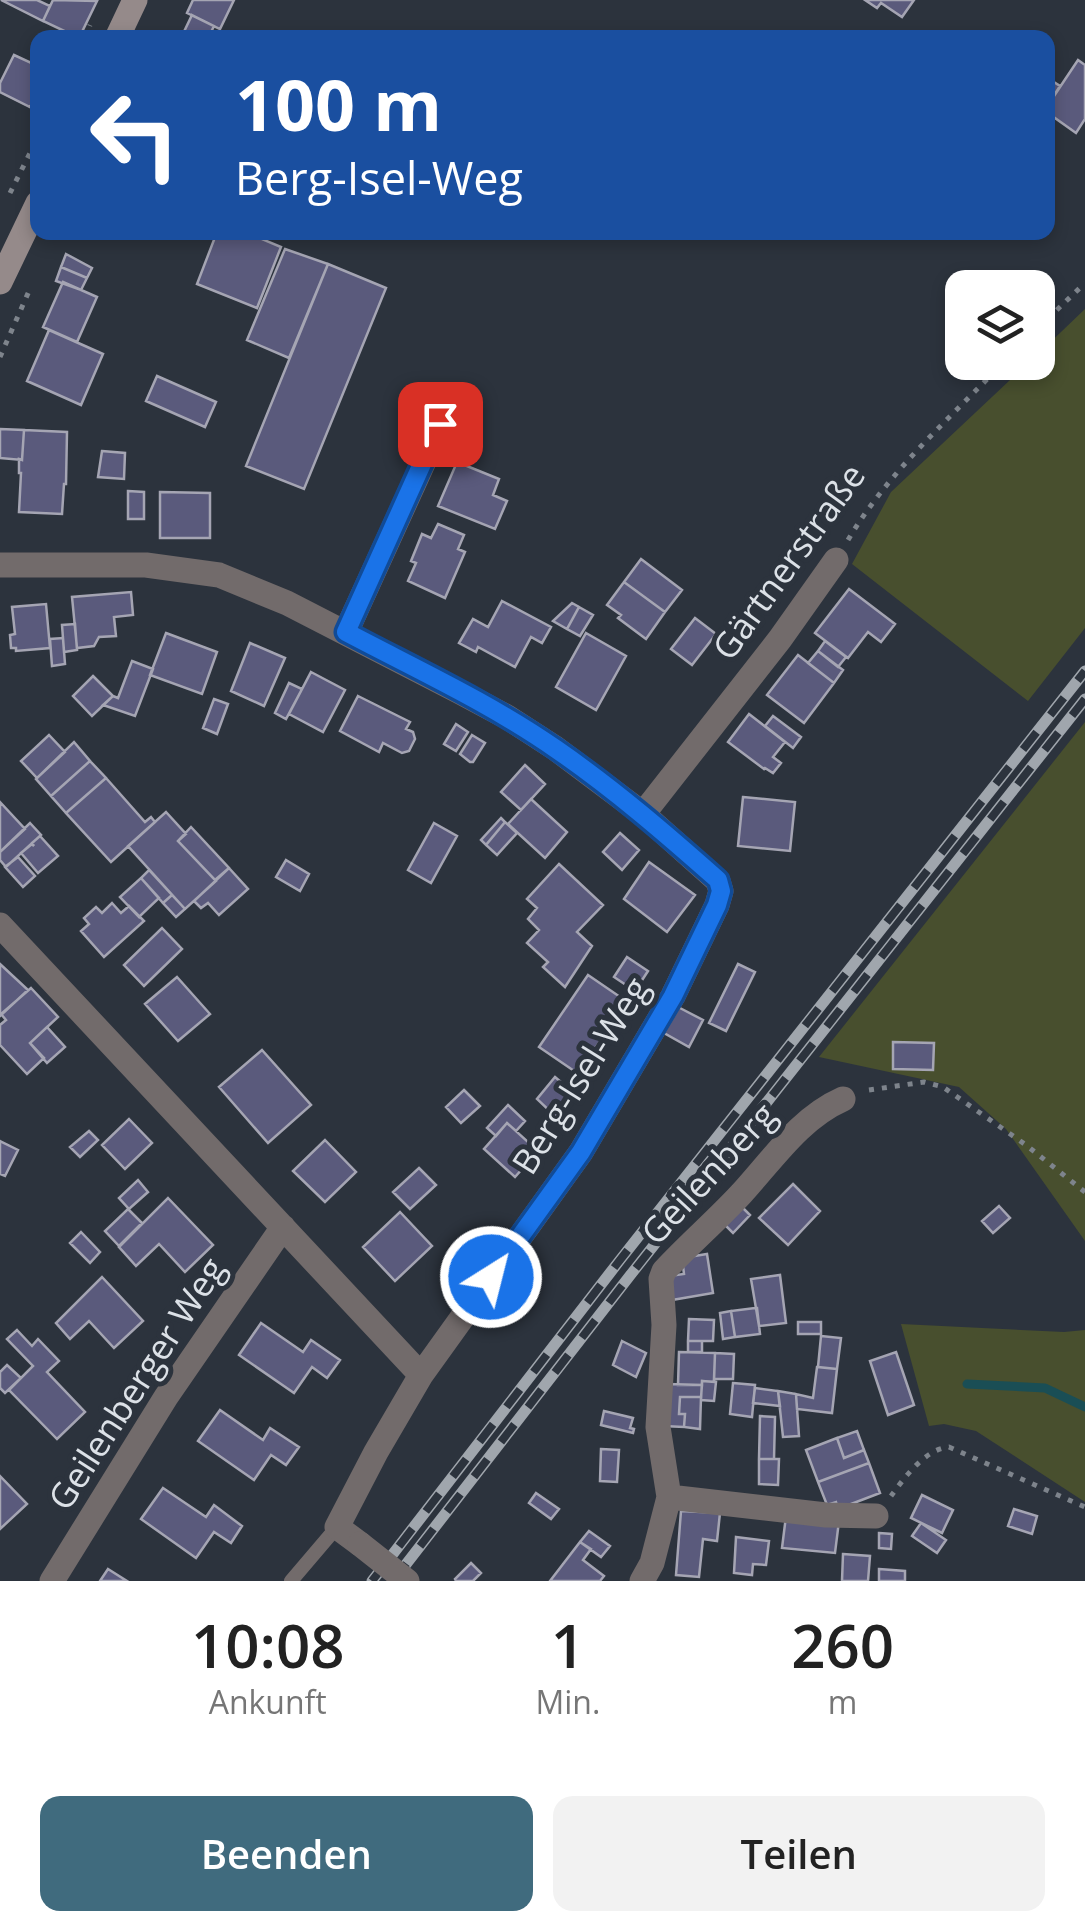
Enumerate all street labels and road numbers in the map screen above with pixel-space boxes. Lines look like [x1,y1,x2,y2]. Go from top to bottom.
street label: Gärtnerstraße [701,454,875,669]
street label: Berg-Isel-Weg [500,968,659,1183]
street label: Geilenberg [630,1092,786,1254]
street label: Geilenberger Weg [36,1248,235,1519]

